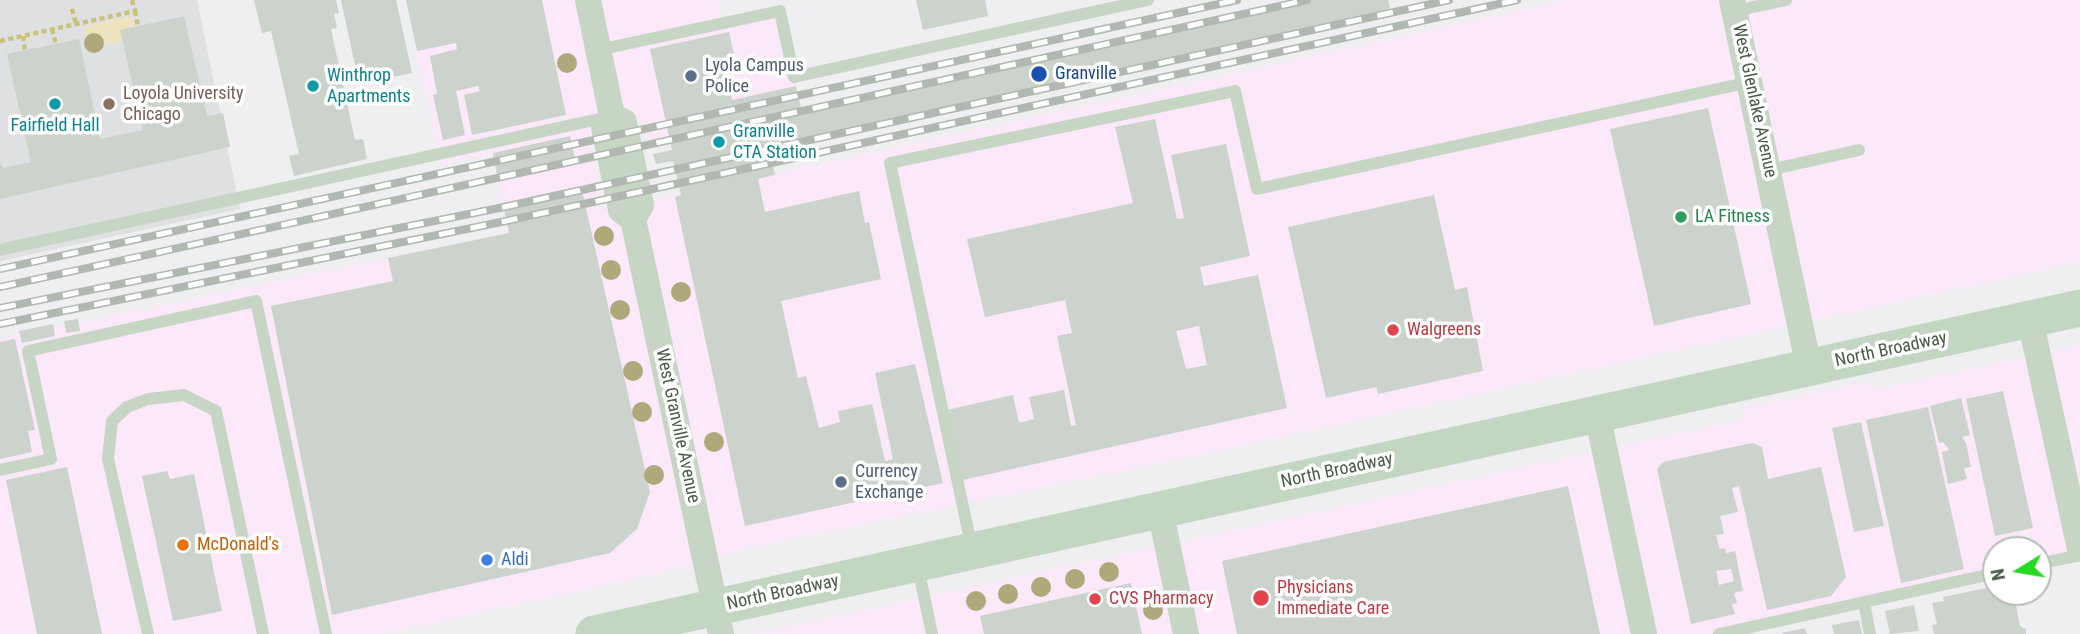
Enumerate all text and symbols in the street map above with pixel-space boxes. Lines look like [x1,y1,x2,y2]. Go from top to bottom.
street label: West Glenlake Avenue [1727,22,1781,180]
place label: Lyola Campus Police [705,55,804,98]
place label: Granville [1055,63,1117,85]
marker: Granville [1029,64,1049,84]
place label: Winthrop Apartments [327,65,410,108]
marker: Lyola Campus Police [683,68,699,84]
marker: Winthrop Apartments [305,78,321,94]
place label: Loyola University Chicago [123,83,243,126]
marker: Fairfield Hall [47,96,63,112]
marker: Loyola University Chicago [101,96,117,112]
place label: Fairfield Hall [10,115,100,137]
place label: Granville CTA Station [733,121,817,164]
marker: Granville CTA Station [711,134,727,150]
place label: LA Fitness [1695,206,1770,228]
marker: LA Fitness [1673,209,1689,225]
place label: Walgreens [1407,319,1481,341]
marker: Walgreens [1385,322,1401,338]
street label: North Broadway [1833,328,1949,372]
street label: West Granville Avenue [650,347,704,505]
street label: North Broadway [1279,449,1395,493]
place label: Currency Exchange [855,461,923,504]
marker: Currency Exchange [833,474,849,490]
place label: McDonald's [197,534,279,556]
north arrow [1982,536,2052,606]
marker: McDonald's [175,537,191,553]
place label: Aldi [501,549,529,571]
marker: Aldi [479,552,495,568]
text: N [1985,567,2010,583]
street label: North Broadway [725,571,841,615]
place label: Physicians Immediate Care [1277,577,1389,620]
place label: CVS Pharmacy [1109,588,1214,610]
marker: Physicians Immediate Care [1251,588,1271,608]
marker: CVS Pharmacy [1087,591,1103,607]

